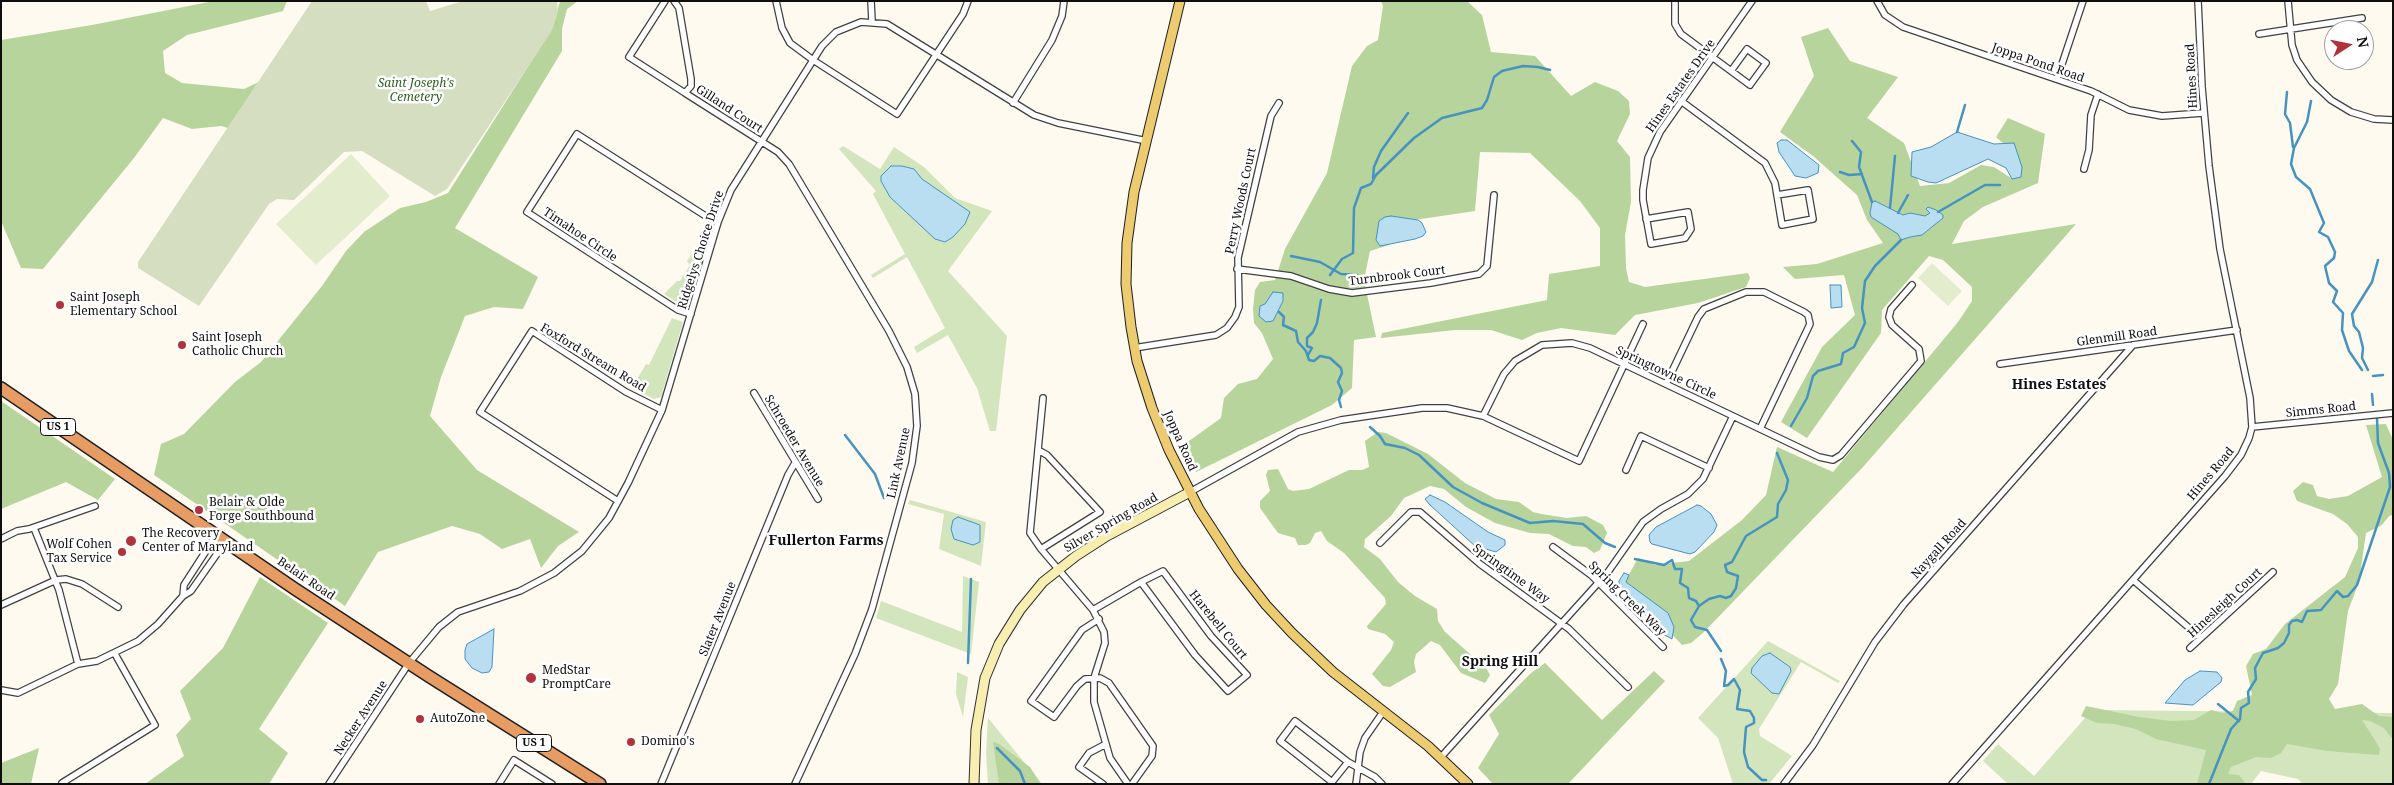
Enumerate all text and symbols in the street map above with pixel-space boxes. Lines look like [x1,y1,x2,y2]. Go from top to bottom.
north arrow [2324,20,2374,70]
text: N [2353,35,2374,49]
street label: Hines Estates Drive [1643,37,1719,135]
street label: Joppa Pond Road [1990,40,2086,86]
street label: Hines Road [2183,43,2201,109]
park label: Saint Joseph's Cemetery [378,77,454,105]
street label: Gilland Court [693,82,765,136]
street label: Perry Woods Court [1223,147,1259,255]
street label: Ridgelys Choice Drive [675,189,727,311]
street label: Timahoe Circle [540,205,620,265]
street label: Turnbrook Court [1348,263,1446,289]
place label: Saint Joseph Elementary School [70,291,177,319]
marker: Saint Joseph Elementary School [54,299,66,311]
street label: Foxford Stream Road [537,321,649,395]
street label: Glenmill Road [2076,324,2158,350]
place label: Saint Joseph Catholic Church [192,331,283,359]
marker: Saint Joseph Catholic Church [176,339,188,351]
street label: Springtowne Circle [1613,343,1719,403]
district label: Hines Estates [2012,377,2106,393]
street label: Schroeder Avenue [761,393,827,489]
street label: Simms Road [2285,399,2357,421]
street label: Joppa Road [1160,409,1200,473]
road number: US 1 [40,418,76,436]
street label: Link Avenue [884,426,914,500]
street label: Hines Road [2185,444,2237,504]
street label: Silver Spring Road [1062,490,1160,556]
place label: Belair & Olde Forge Southbound [209,496,314,524]
marker: Belair & Olde Forge Southbound [193,504,205,516]
street label: Naygall Road [1909,516,1969,582]
place label: The Recovery Center of Maryland [142,527,253,555]
district label: Fullerton Farms [769,533,883,549]
marker: The Recovery Center of Maryland [124,534,138,548]
place label: Wolf Cohen Tax Service [46,538,112,566]
street label: Springtime Way [1470,541,1552,607]
marker: Wolf Cohen Tax Service [116,546,128,558]
street label: Belair Road [275,555,337,603]
street label: Spring Creek Way [1585,558,1669,640]
street label: Hinesleigh Court [2185,565,2265,641]
street label: Slater Avenue [696,580,740,658]
street label: Harebell Court [1186,588,1250,662]
district label: Spring Hill [1462,654,1538,670]
place label: MedStar PromptCare [542,664,611,692]
marker: MedStar PromptCare [524,671,538,685]
street label: Necker Avenue [331,678,391,758]
place label: AutoZone [430,712,485,726]
marker: AutoZone [414,713,426,725]
road number: US 1 [516,734,552,751]
place label: Domino's [641,735,695,749]
marker: Domino's [625,736,637,748]

